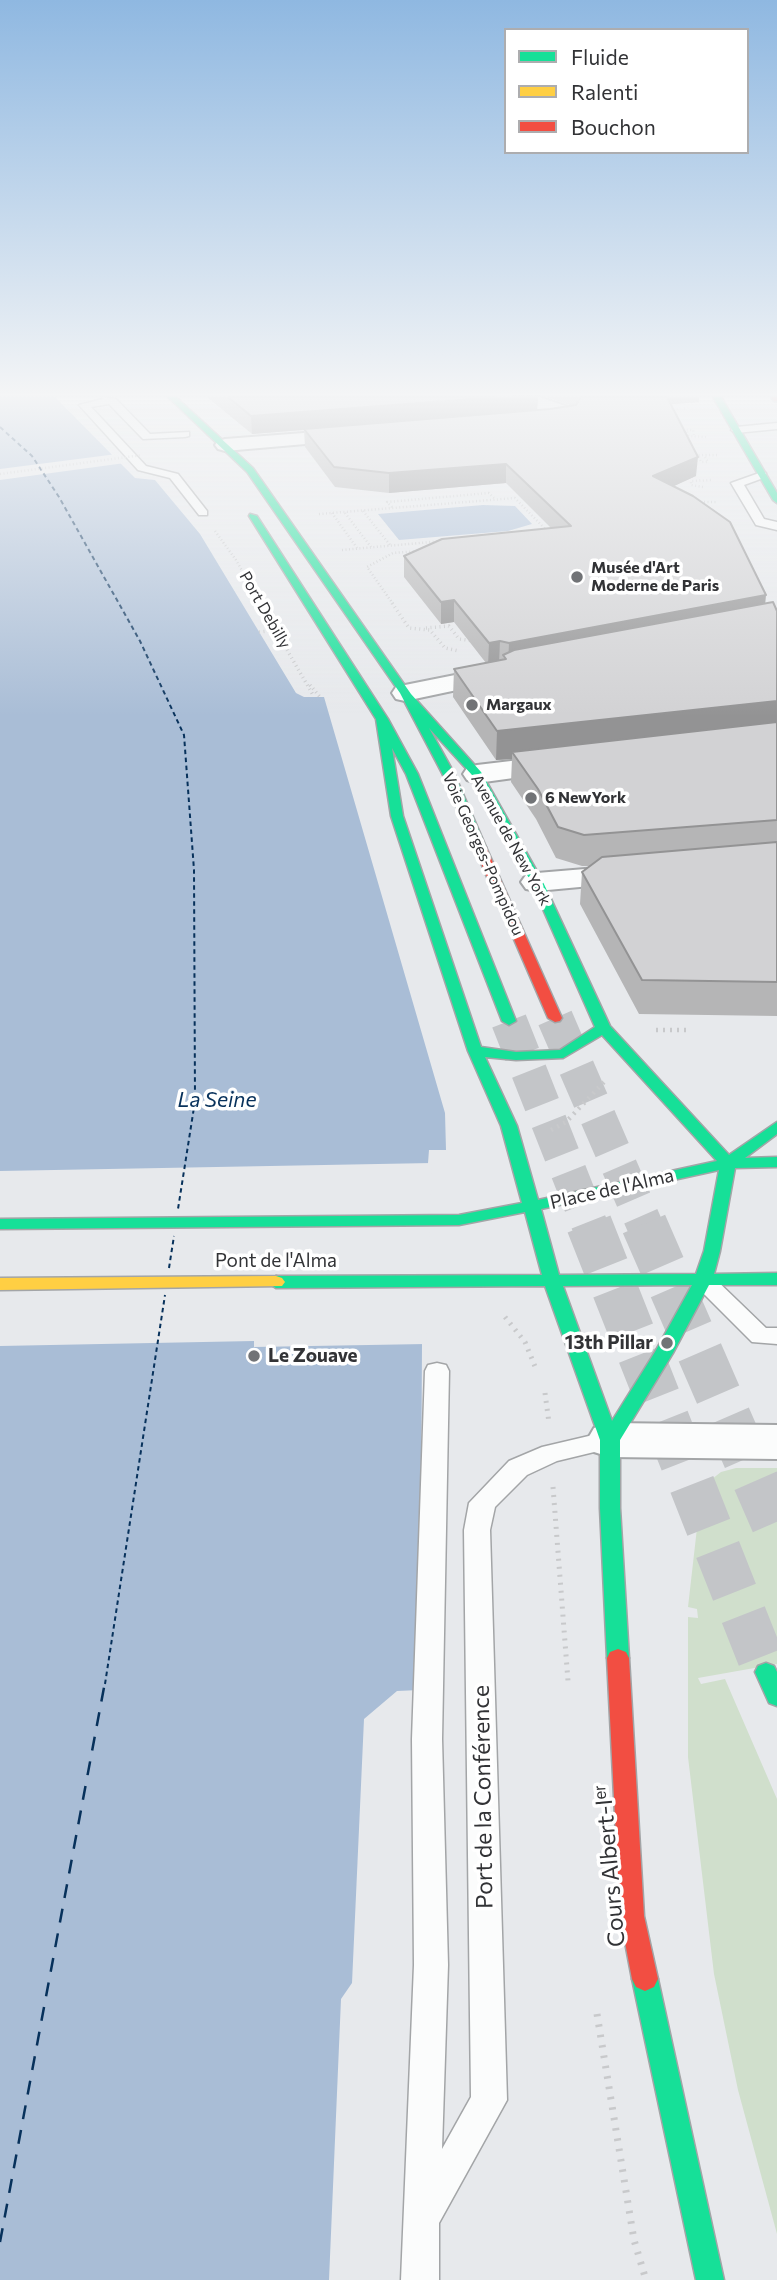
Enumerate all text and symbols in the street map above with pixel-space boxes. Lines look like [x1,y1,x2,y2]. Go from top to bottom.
legend [504,28,749,154]
text: Fluide [571,44,629,69]
text: Ralenti [571,79,638,104]
text: Bouchon [571,114,656,139]
place label: Musée d'Art Moderne de Paris [591,558,719,596]
street label: Port Debilly [235,568,295,652]
marker: Musée d'Art Moderne de Paris [569,569,585,585]
place label: Margaux [486,695,552,715]
marker: Margaux [464,697,480,713]
street label: Voie Georges-Pompidou [438,769,528,939]
street label: Avenue de New York [467,771,555,909]
place label: 6 NewYork [545,788,626,808]
marker: 6 NewYork [523,790,539,806]
water label: La Seine [178,1087,256,1113]
street label: Place de l'Alma [548,1164,676,1214]
street label: Pont de l'Alma [215,1250,337,1272]
place label: 13th Pillar [565,1332,653,1354]
marker: 13th Pillar [659,1335,675,1351]
place label: Le Zouave [268,1345,358,1367]
marker: Le Zouave [246,1348,262,1364]
street label: Port de la Conférence [467,1685,499,1909]
street label: Cours Albert-Iᵉʳ [589,1784,631,1948]

